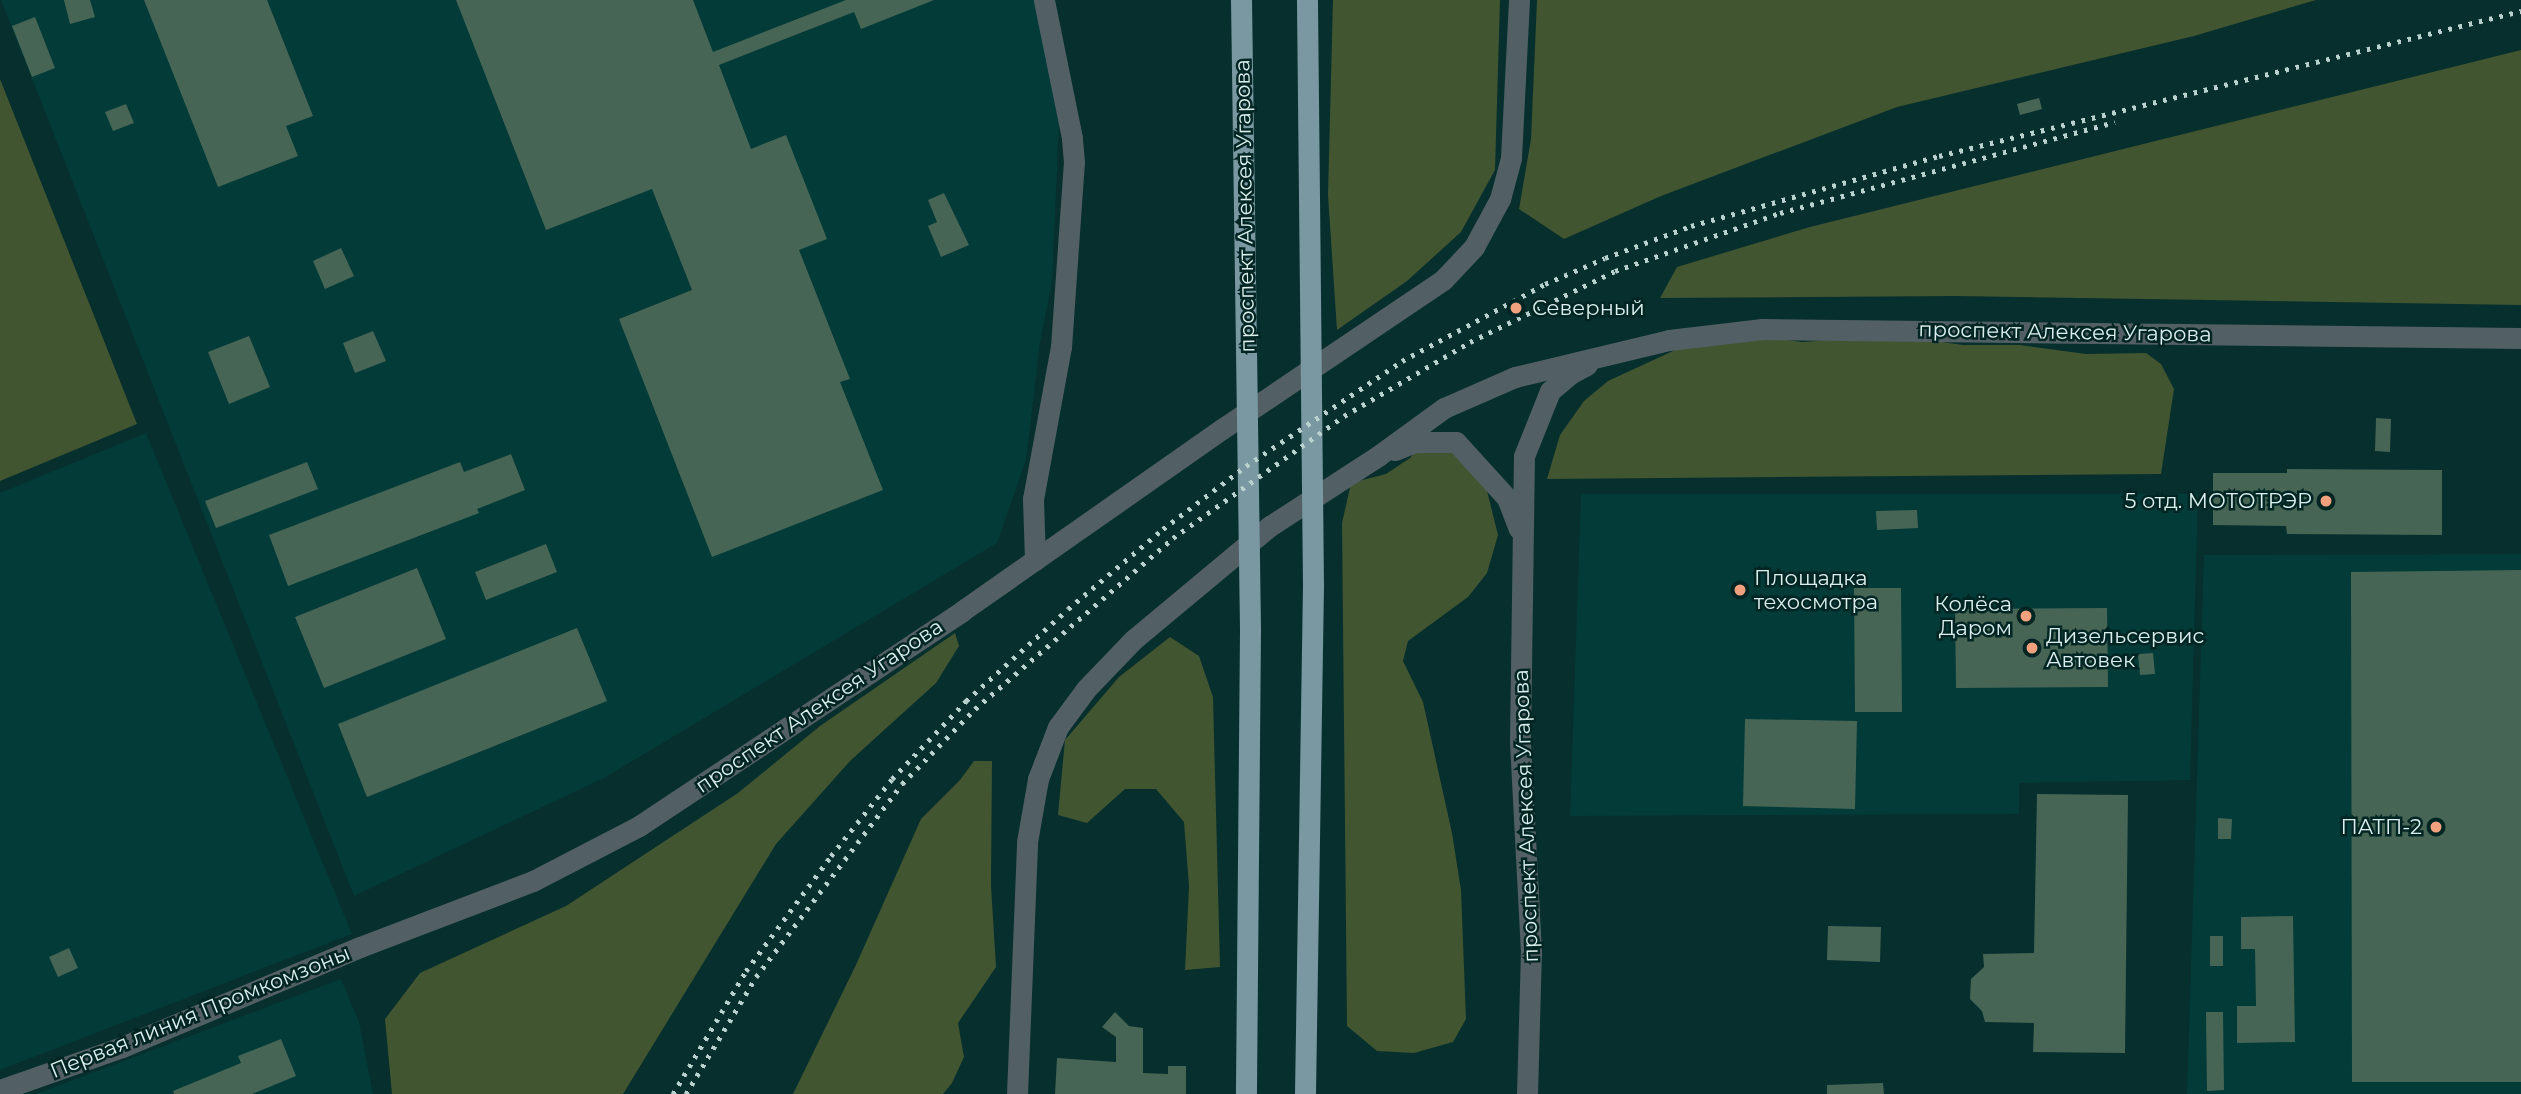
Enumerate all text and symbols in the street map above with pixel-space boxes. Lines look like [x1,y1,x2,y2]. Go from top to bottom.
street label: проспект Алексея Угарова [1230,59,1260,353]
place label: Северный [1532,295,1645,321]
marker: Северный [1506,298,1526,318]
street label: проспект Алексея Угарова [1918,317,2212,347]
place label: 5 отд. МОТОТРЭР [2125,488,2312,514]
marker: 5 отд. МОТОТРЭР [2318,493,2334,509]
place label: Площадка техосмотра [1754,565,1878,615]
marker: Площадка техосмотра [1732,582,1748,598]
place label: Колёса Даром [1934,591,2012,641]
marker: Колёса Даром [2018,608,2034,624]
street label: проспект Алексея Угарова [690,614,948,798]
place label: Дизельсервис Автовек [2046,623,2204,673]
marker: Дизельсервис Автовек [2024,640,2040,656]
street label: проспект Алексея Угарова [1508,669,1544,963]
place label: ПАТП-2 [2340,814,2422,840]
marker: ПАТП-2 [2428,819,2444,835]
street label: Первая линия Промкомзоны [46,940,354,1084]

